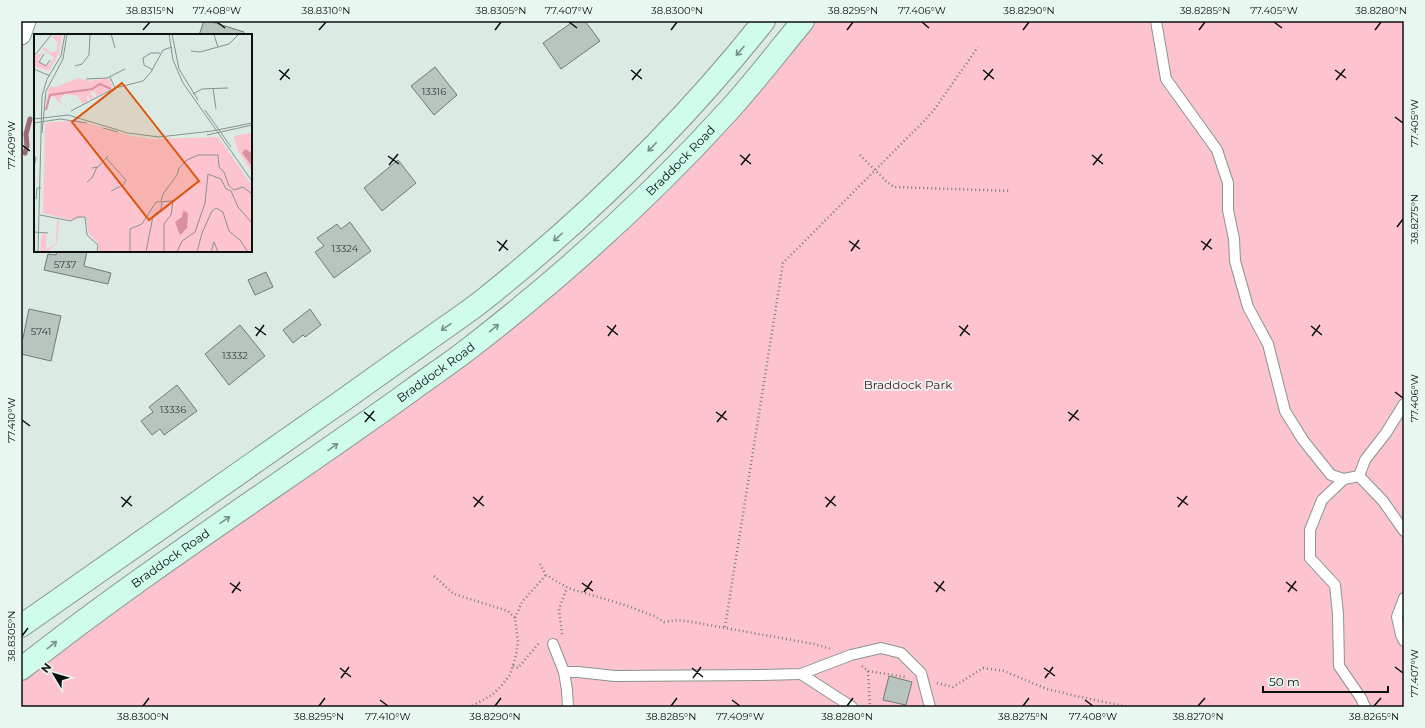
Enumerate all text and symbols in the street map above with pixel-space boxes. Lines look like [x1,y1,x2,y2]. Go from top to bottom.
text: 38.8315°N [126,4,174,17]
text: 77.408°W [193,4,241,17]
text: 38.8310°N [302,4,350,17]
text: 38.8305°N [476,4,526,17]
text: 77.407°W [545,4,593,17]
text: 38.8300°N [651,4,703,17]
text: 38.8295°N [828,4,878,17]
text: 77.406°W [898,4,946,17]
text: 38.8290°N [1003,4,1055,17]
text: 38.8285°N [1180,4,1230,17]
text: 77.405°W [1250,4,1298,17]
text: 38.8280°N [1355,4,1407,17]
inset map [34,34,252,252]
one-way arrow [735,46,744,57]
house number: 13316 [422,85,446,98]
text: 77.405°W [1408,99,1421,147]
text: 77.409°W [5,121,18,169]
street label: Braddock Road [642,122,718,199]
one-way arrow [647,142,657,152]
text: 38.8275°N [1408,194,1421,244]
one-way arrow [553,232,563,242]
house number: 13324 [332,242,359,255]
house number: 5737 [54,258,76,271]
one-way arrow [440,323,451,331]
one-way arrow [489,324,500,333]
house number: 5741 [31,325,51,338]
street label: Braddock Road [394,339,478,405]
house number: 13332 [222,349,248,362]
text: 77.406°W [1408,374,1421,422]
park label: Braddock Park [864,377,953,392]
text: 77.410°W [5,397,18,443]
house number: 13336 [160,403,186,416]
one-way arrow [327,443,338,451]
one-way arrow [220,516,231,524]
street label: Braddock Road [128,525,212,591]
text: 38.8305°N [5,611,18,661]
one-way arrow [46,640,57,649]
text: 77.407°W [1408,649,1421,697]
north arrow [34,654,74,694]
text: N [38,660,54,676]
scale bar [1263,668,1388,694]
text: 50 m [1269,674,1300,689]
text: 38.8300°N [117,710,169,723]
text: 38.8295°N [294,710,344,723]
text: 77.410°W [365,710,411,723]
text: 38.8290°N [469,710,521,723]
text: 38.8285°N [646,710,696,723]
text: 77.409°W [716,710,764,723]
text: 38.8280°N [821,710,873,723]
text: 38.8275°N [998,710,1048,723]
text: 77.408°W [1069,710,1117,723]
text: 38.8270°N [1172,710,1224,723]
text: 38.8265°N [1349,710,1399,723]

